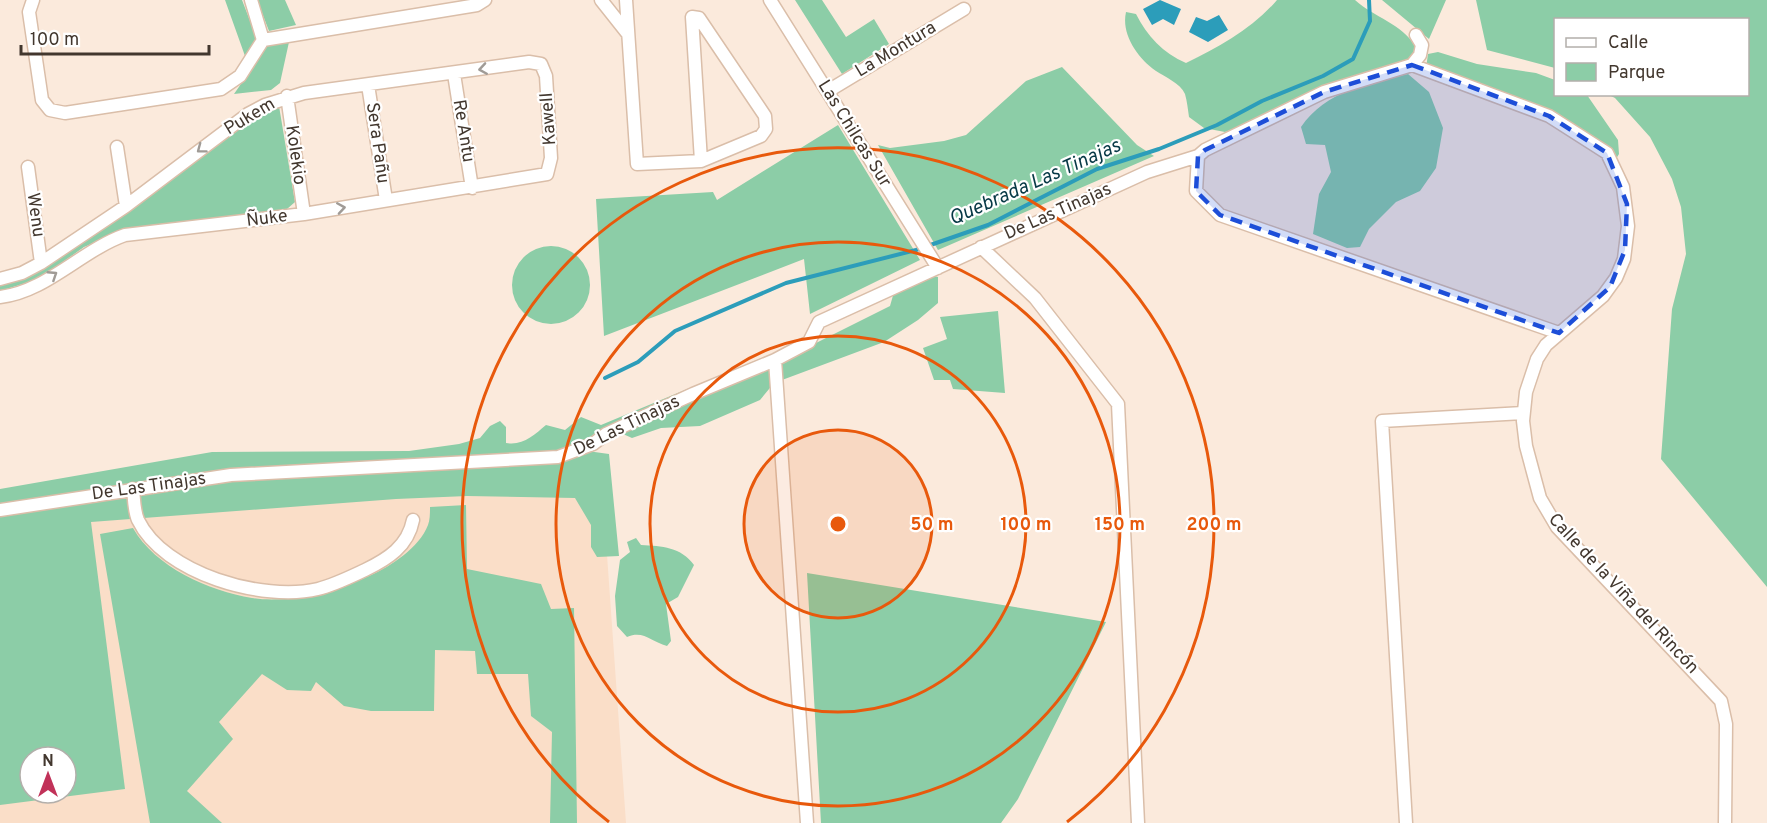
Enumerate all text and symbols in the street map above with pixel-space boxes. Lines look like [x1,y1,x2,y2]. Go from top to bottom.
street label: La Montura [851,17,941,83]
scale bar [21,18,208,56]
legend [1554,18,1749,96]
text: 100 m [30,29,79,52]
text: Calle [1608,32,1648,55]
text: Parque [1608,62,1665,85]
one-way arrow [479,63,488,75]
street label: Las Chilcas Sur [812,76,896,192]
street label: Kawell [536,92,562,146]
street label: Pukem [220,93,280,141]
street label: Re Antu [447,98,479,164]
street label: Sera Pañu [360,101,394,185]
street label: Kolekio [279,124,311,186]
water label: Quebrada Las Tinajas [945,133,1126,233]
one-way arrow [196,142,207,153]
street label: De Las Tinajas [1001,178,1115,246]
street label: Wenu [20,191,50,239]
one-way arrow [336,202,346,214]
street label: Ñuke [245,203,289,233]
one-way arrow [47,271,58,282]
street label: De Las Tinajas [570,390,684,462]
street label: De Las Tinajas [90,468,208,506]
street label: Calle de la Viña del Rincón [1543,509,1703,679]
centre of rings [828,514,848,534]
text: 50 m [910,514,954,537]
text: 100 m [1000,514,1052,537]
text: 150 m [1095,514,1145,537]
text: 200 m [1186,514,1242,537]
north arrow [18,745,78,805]
text: N [42,752,54,772]

